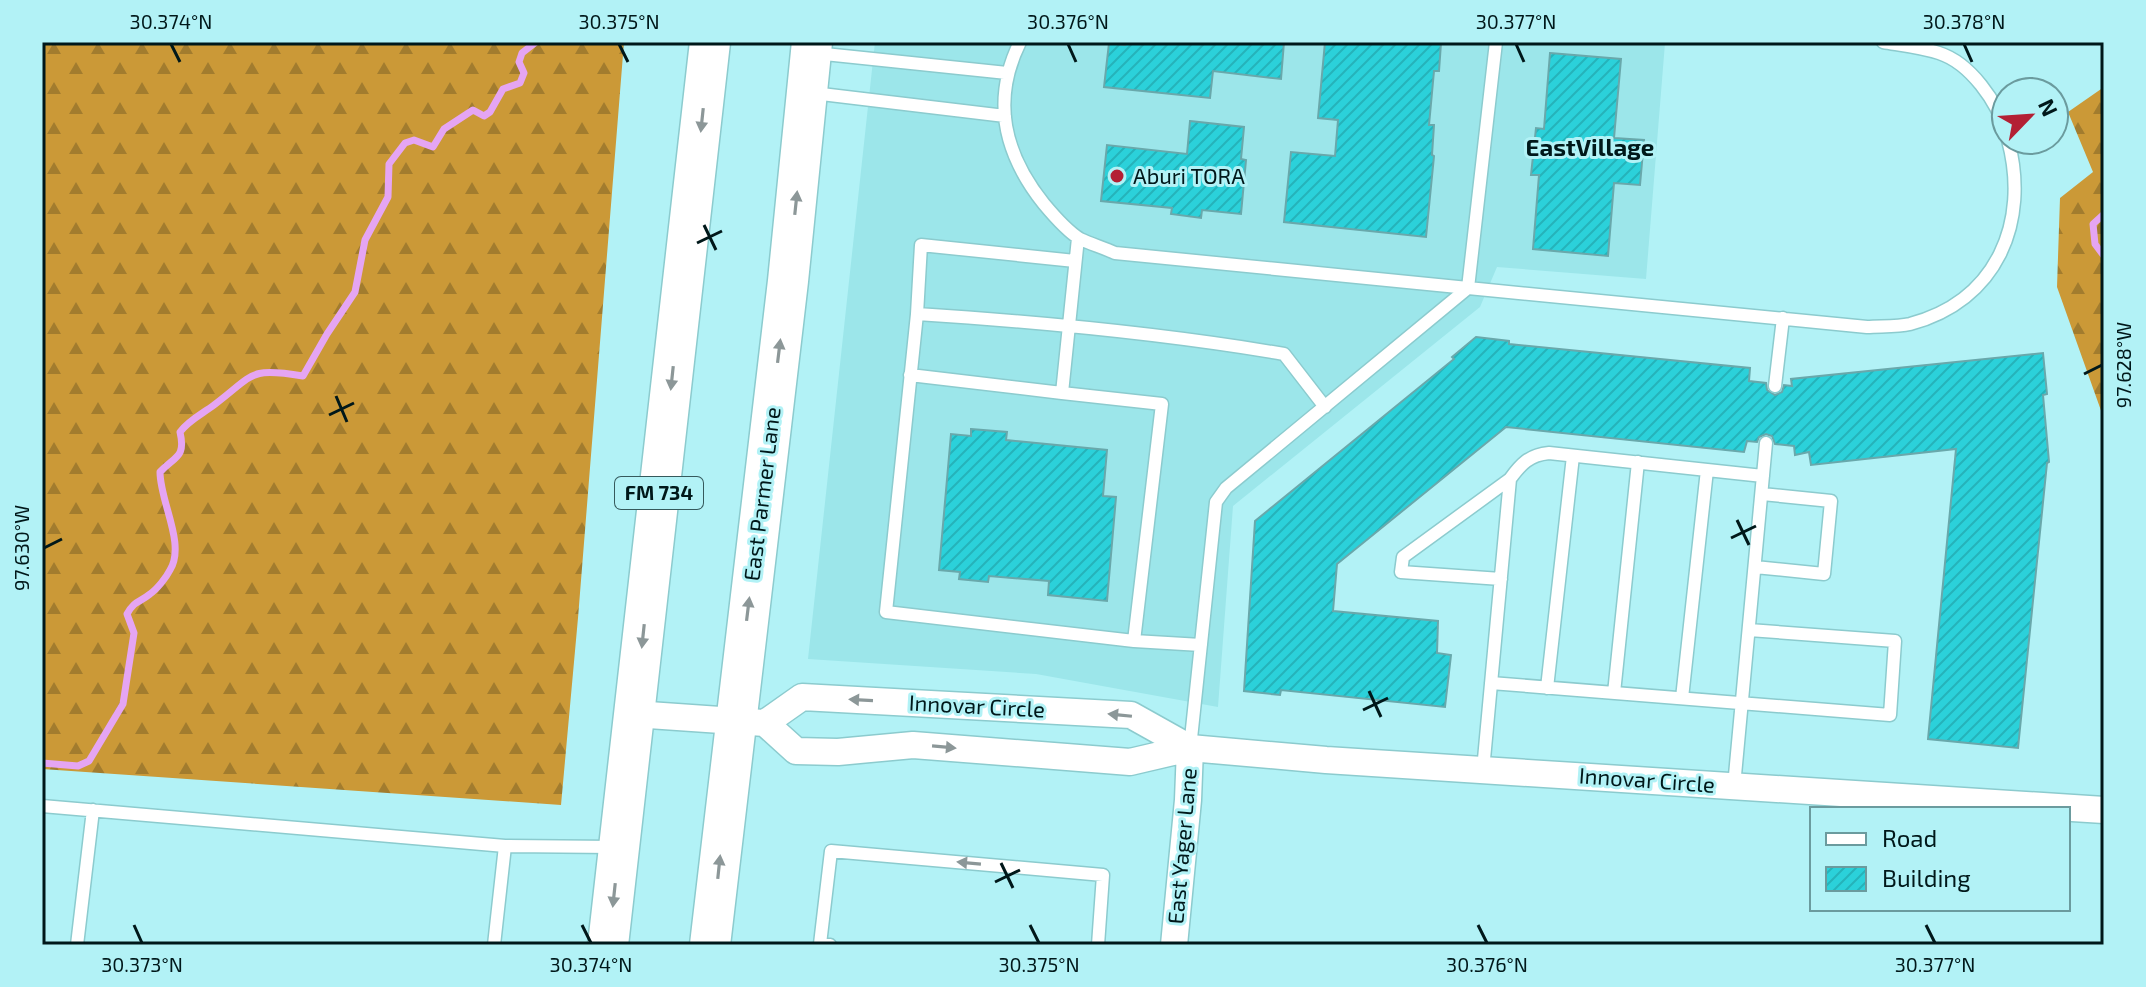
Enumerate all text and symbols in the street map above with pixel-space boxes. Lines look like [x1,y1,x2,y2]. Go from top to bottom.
text: 30.374°N [130,9,212,33]
text: 30.375°N [578,9,660,33]
text: 30.376°N [1027,9,1109,33]
text: 30.377°N [1476,9,1556,33]
text: 30.378°N [1923,9,2005,33]
north arrow [1990,76,2070,156]
text: N [2034,94,2064,120]
one-way arrow [695,107,708,132]
district label: EastVillage [1526,132,1654,161]
place label: Aburi TORA [1133,162,1245,188]
marker: Aburi TORA [1108,167,1126,185]
one-way arrow [789,190,802,215]
text: 97.628°W [2111,322,2135,408]
one-way arrow [773,338,786,363]
one-way arrow [666,366,679,391]
street label: East Parmer Lane [737,405,785,582]
road number: FM 734 [615,477,703,509]
text: 97.630°W [9,505,33,591]
one-way arrow [742,596,755,621]
one-way arrow [637,624,650,649]
street label: Innovar Circle [908,688,1046,722]
one-way arrow [848,693,873,706]
one-way arrow [1107,708,1132,721]
one-way arrow [932,741,957,754]
street label: Innovar Circle [1578,761,1716,797]
street label: East Yager Lane [1161,767,1201,925]
legend [1810,807,2070,911]
text: Road [1882,823,1937,852]
one-way arrow [712,855,725,880]
one-way arrow [957,857,982,870]
text: Building [1882,863,1971,892]
one-way arrow [608,882,621,907]
text: 30.373°N [101,952,183,976]
text: 30.374°N [550,952,632,976]
text: 30.375°N [998,952,1080,976]
text: 30.376°N [1446,952,1528,976]
text: 30.377°N [1895,952,1975,976]

